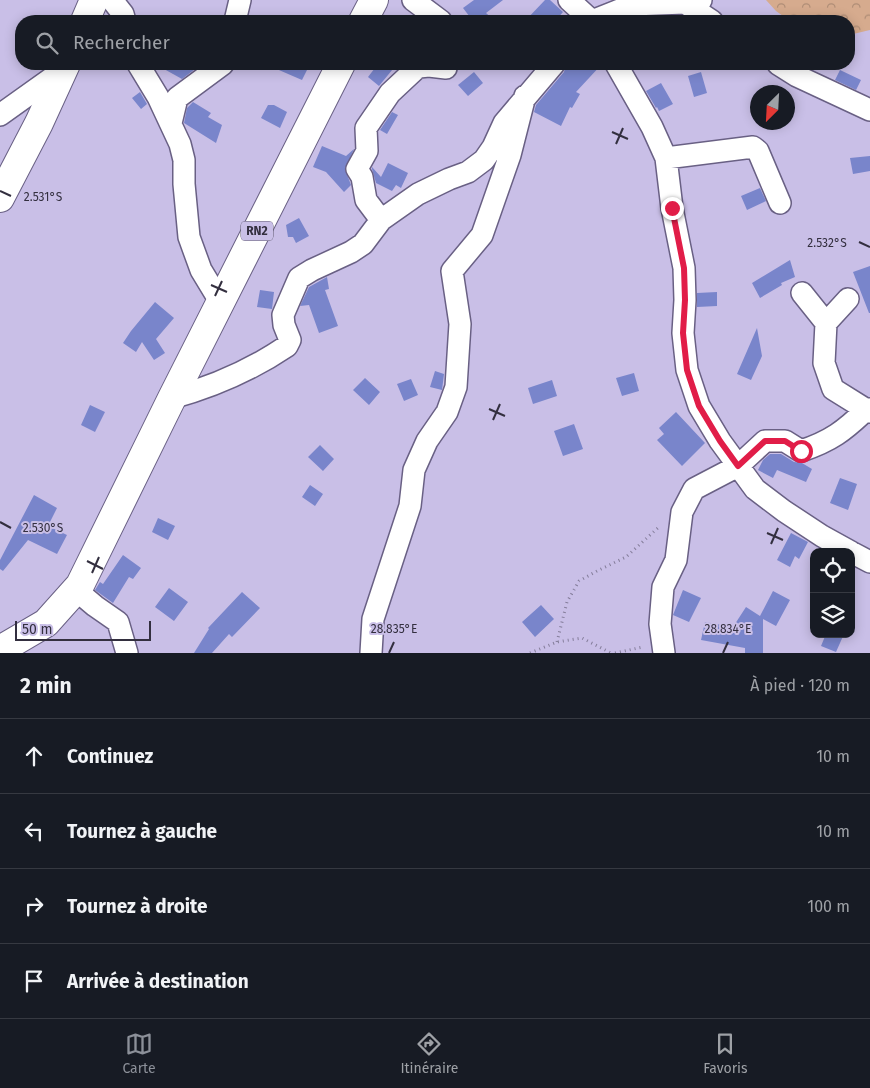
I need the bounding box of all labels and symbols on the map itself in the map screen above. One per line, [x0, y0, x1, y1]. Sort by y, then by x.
north arrow [750, 85, 795, 130]
text: 2.531°S [24, 190, 63, 204]
route end [661, 197, 684, 220]
road number: RN2 [241, 222, 273, 240]
text: 2.532°S [807, 236, 847, 250]
route start [790, 440, 813, 463]
text: 2.530°S [23, 521, 64, 535]
scale bar [15, 618, 151, 641]
text: 28.835°E [371, 622, 417, 636]
text: 28.834°E [704, 622, 752, 636]

